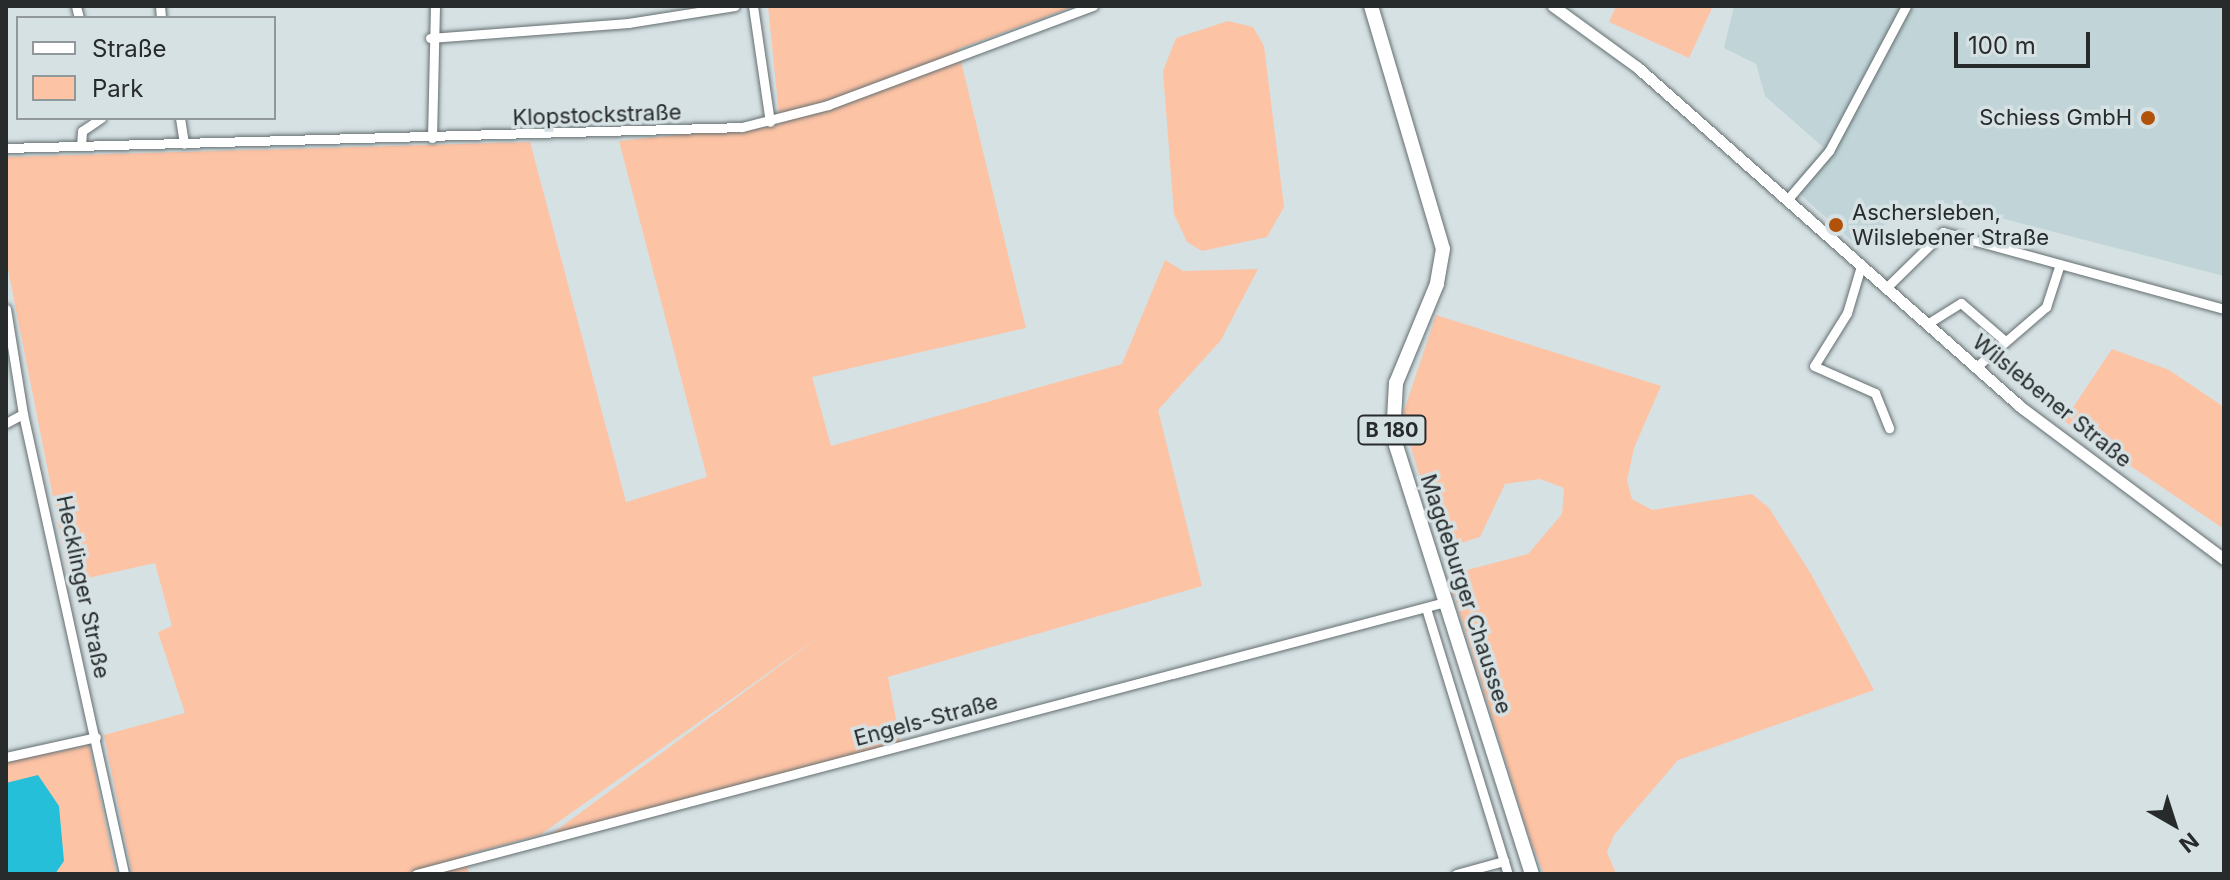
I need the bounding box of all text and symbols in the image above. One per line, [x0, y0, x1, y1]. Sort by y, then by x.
legend [16, 16, 276, 120]
scale bar [1958, 16, 2094, 66]
text: 100 m [1968, 31, 2036, 60]
text: Straße [92, 34, 167, 63]
text: Park [92, 74, 143, 103]
street label: Klopstockstraße [512, 99, 682, 131]
place label: Schiess GmbH [1979, 105, 2132, 131]
marker: Schiess GmbH [2139, 109, 2157, 127]
place label: Aschersleben, Wilslebener Straße [1852, 199, 2049, 250]
marker: Aschersleben, Wilslebener Straße [1827, 216, 1845, 234]
street label: Wilslebener Straße [1967, 329, 2137, 473]
road number: B 180 [1356, 414, 1428, 446]
street label: Magdeburger Chaussee [1415, 471, 1517, 717]
street label: Hecklinger Straße [51, 493, 115, 681]
street label: Engels-Straße [851, 688, 1001, 752]
north arrow [2134, 784, 2214, 864]
text: N [2174, 827, 2204, 858]

